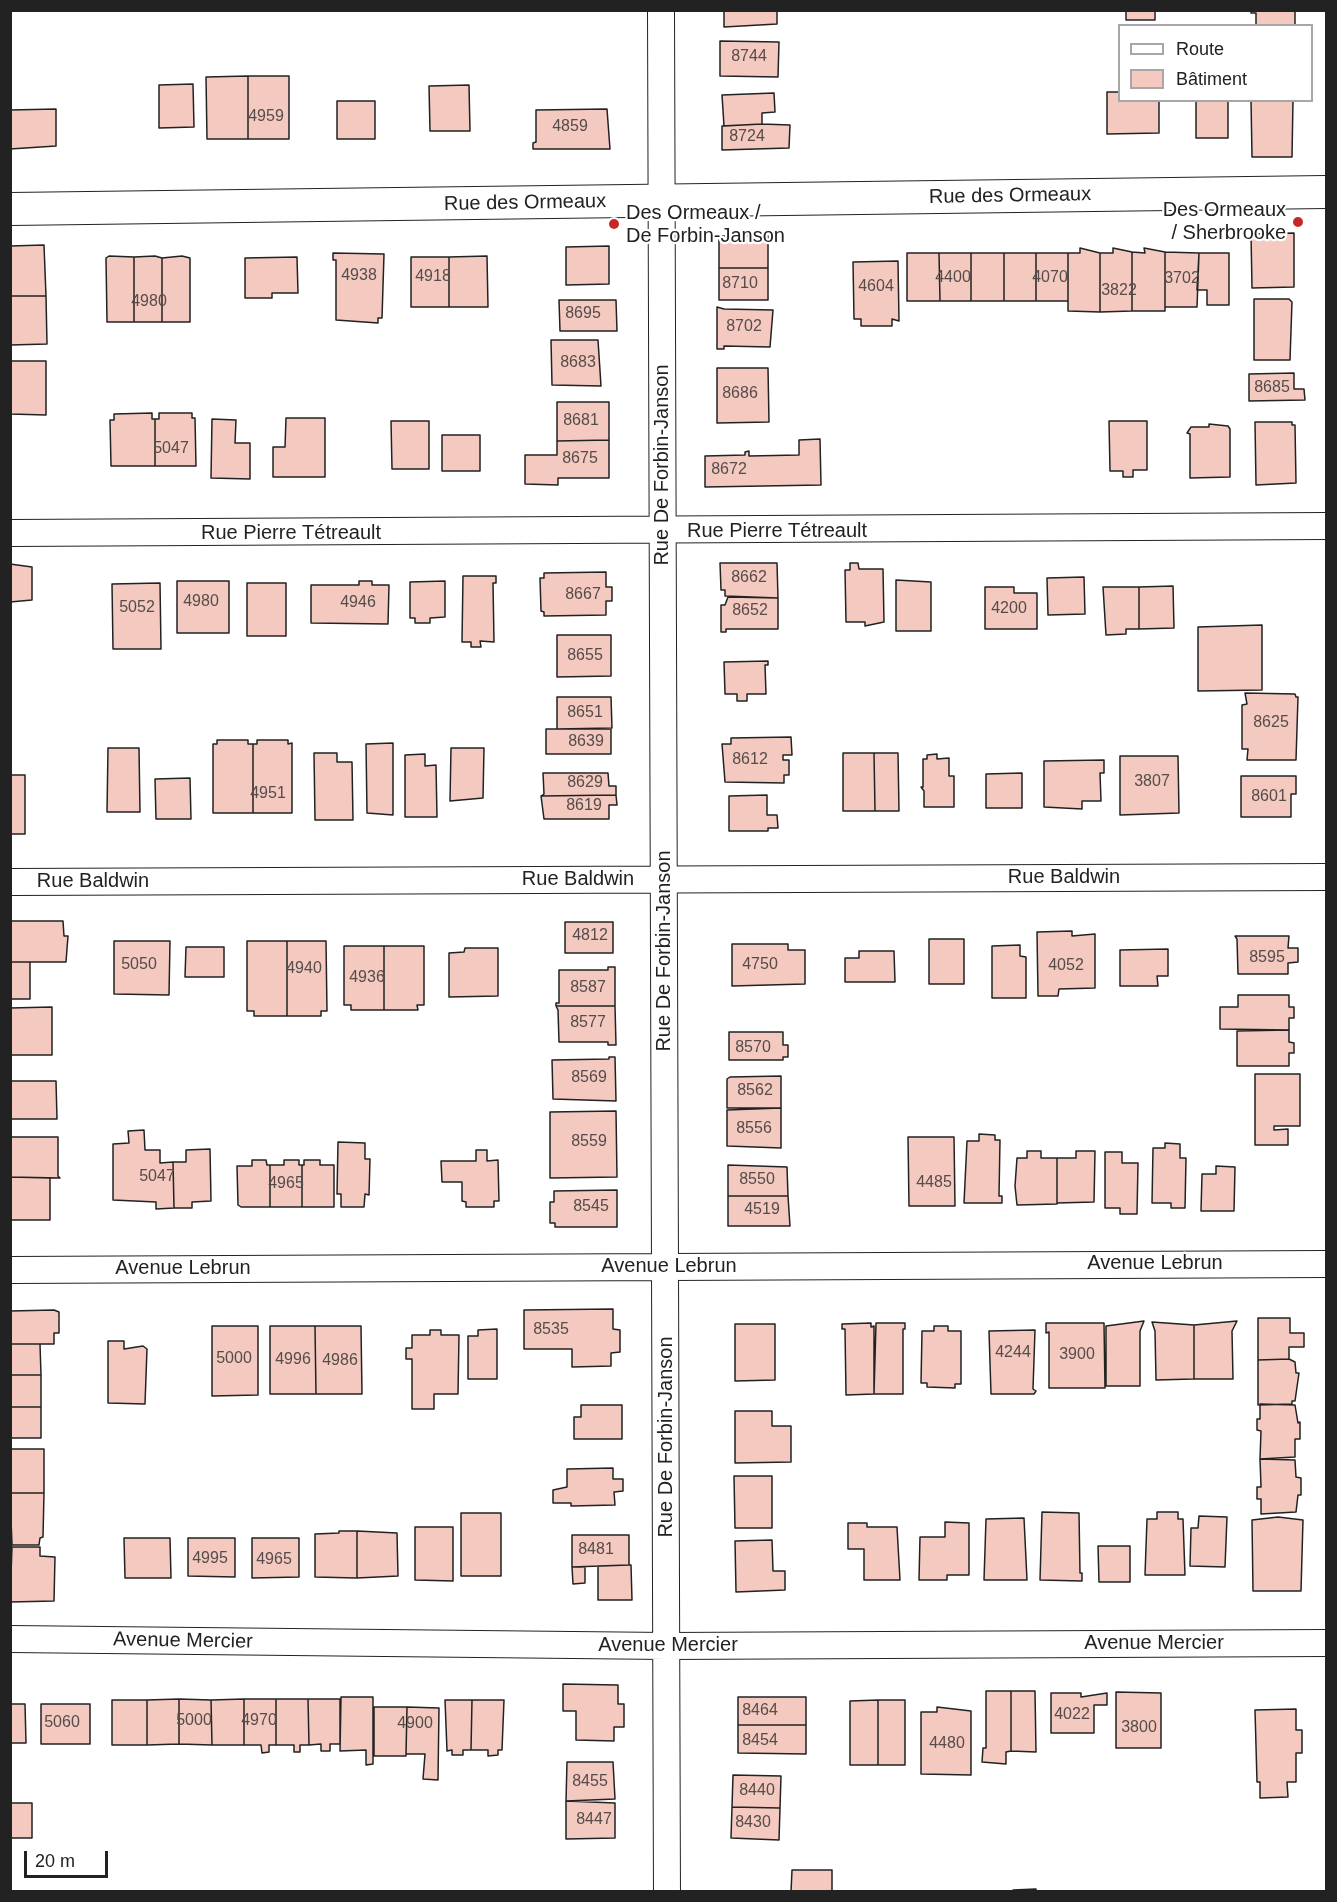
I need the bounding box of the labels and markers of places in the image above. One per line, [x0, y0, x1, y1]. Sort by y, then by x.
place label: Des Ormeaux / Sherbrooke [1163, 198, 1286, 245]
place label: Des Ormeaux / De Forbin-Janson [626, 201, 785, 248]
marker: Des Ormeaux / Sherbrooke [1291, 215, 1305, 229]
marker: Des Ormeaux / De Forbin-Janson [607, 217, 621, 231]

